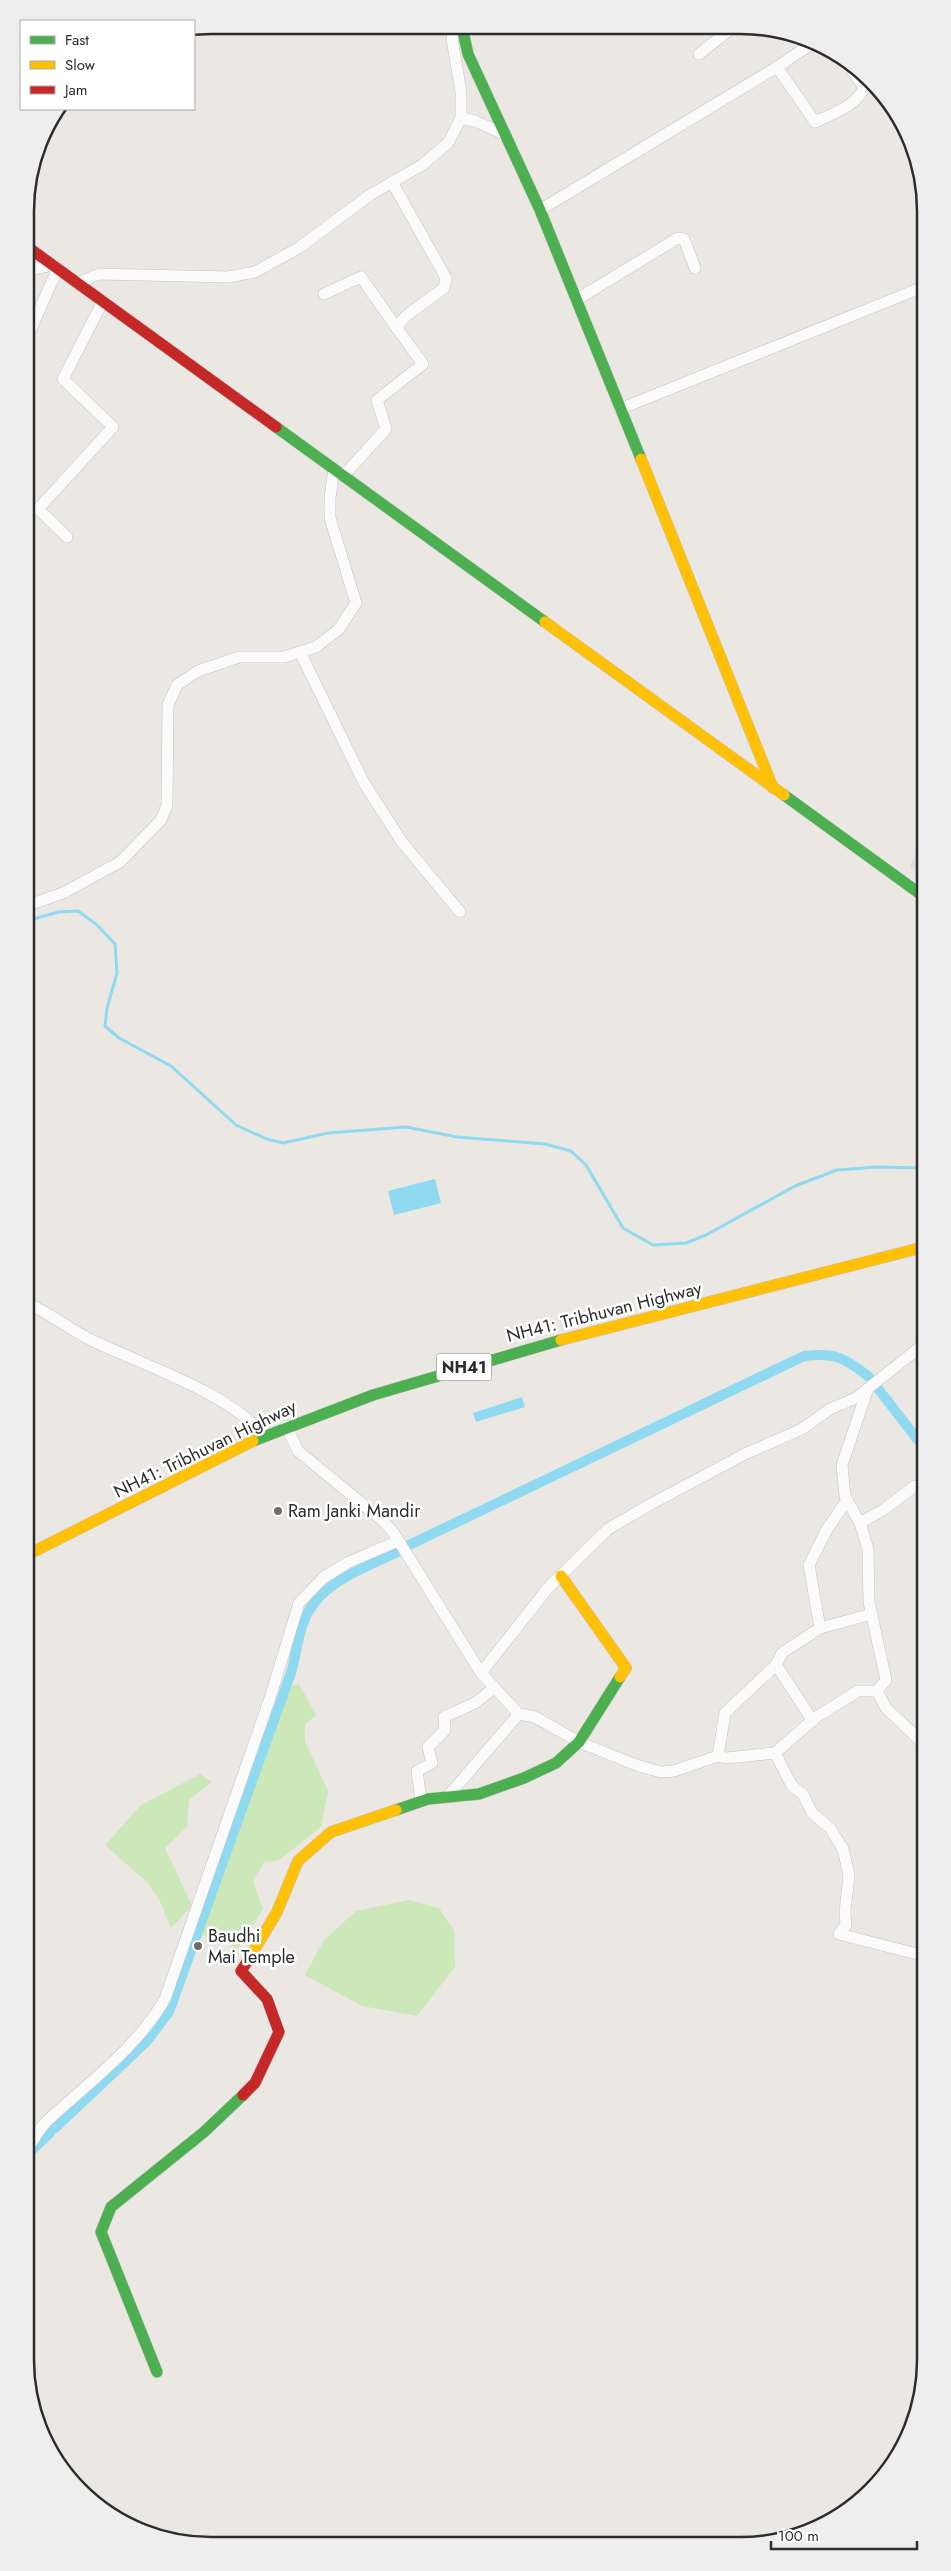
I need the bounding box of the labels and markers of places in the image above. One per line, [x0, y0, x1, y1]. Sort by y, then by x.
place label: Ram Janki Mandir [288, 1498, 421, 1524]
marker: Ram Janki Mandir [272, 1505, 284, 1517]
place label: Baudhi Mai Temple [208, 1923, 295, 1970]
marker: Baudhi Mai Temple [192, 1940, 204, 1952]

